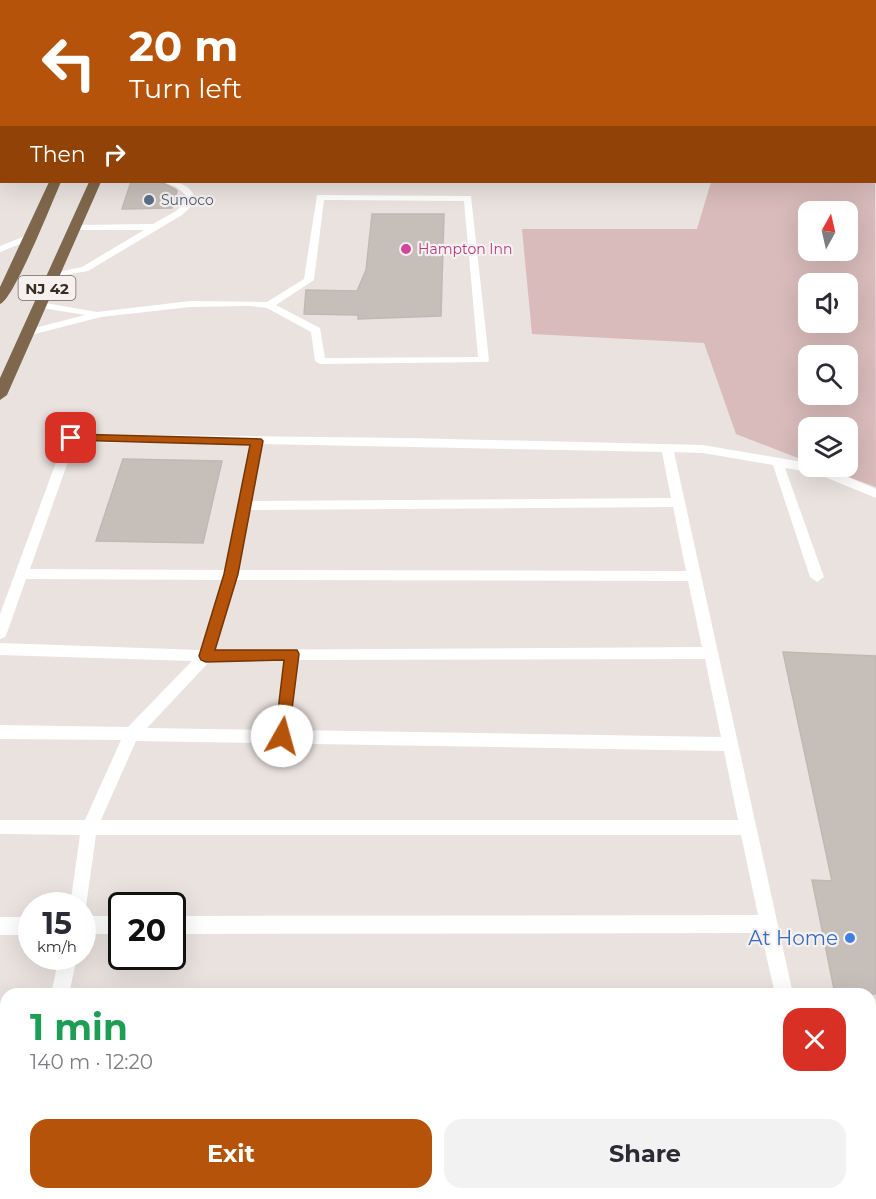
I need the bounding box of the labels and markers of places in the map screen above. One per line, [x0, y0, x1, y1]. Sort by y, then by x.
place label: Sunoco [161, 191, 214, 209]
marker: Sunoco [142, 193, 156, 207]
place label: Hampton Inn [418, 240, 512, 258]
marker: Hampton Inn [399, 242, 413, 256]
pin [45, 412, 96, 463]
place label: At Home [748, 926, 838, 950]
marker: At Home [843, 931, 857, 945]

